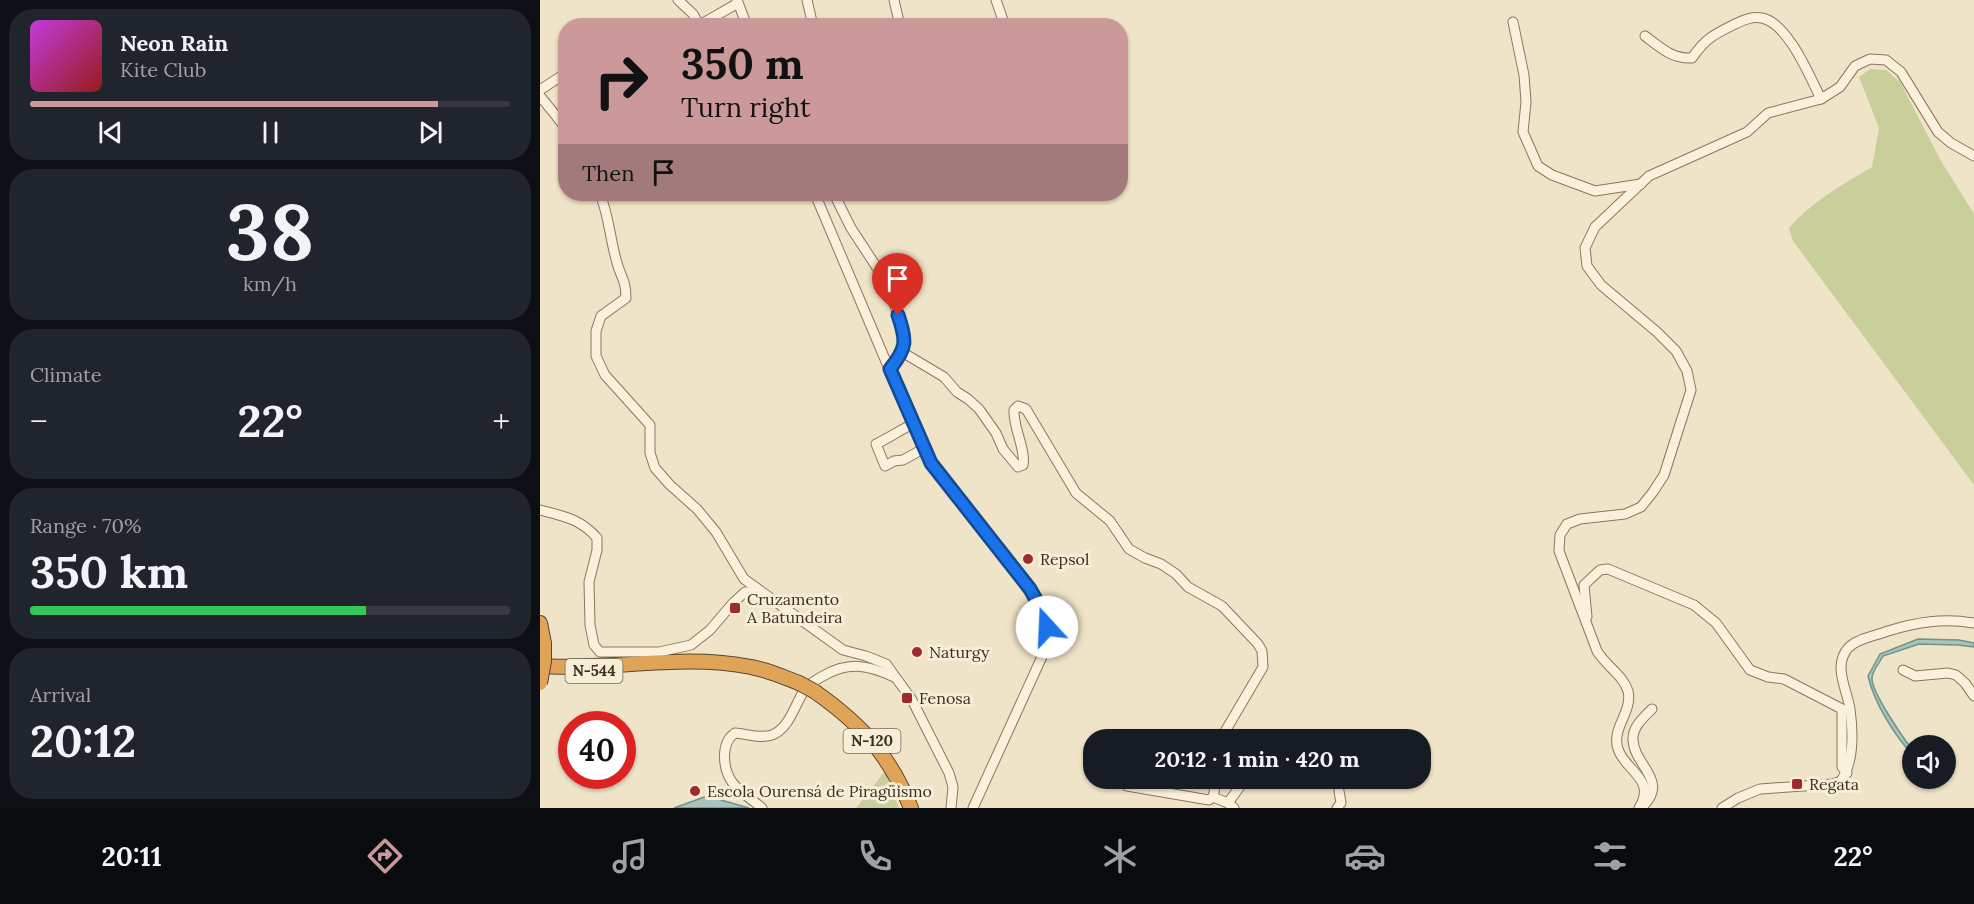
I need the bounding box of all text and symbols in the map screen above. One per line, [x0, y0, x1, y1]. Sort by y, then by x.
text: Neon Rain [120, 29, 228, 57]
text: 350 m [681, 37, 804, 91]
icon: right [582, 42, 660, 120]
text: Kite Club [120, 57, 206, 82]
text: Turn right [681, 90, 810, 124]
icon: previous [94, 116, 127, 149]
icon: pause [254, 116, 287, 149]
icon: next [414, 116, 447, 149]
icon: arrive [647, 156, 680, 189]
text: Then [582, 159, 635, 187]
text: 38 [226, 182, 314, 281]
pin [872, 253, 923, 315]
icon: arrive [881, 262, 914, 295]
text: km/h [243, 271, 297, 296]
text: Climate [30, 362, 102, 387]
text: 22° [237, 392, 303, 449]
text: − [30, 400, 48, 442]
text: + [492, 400, 510, 442]
text: Range · 70% [30, 513, 141, 538]
text: 350 km [30, 543, 188, 600]
place label: Repsol [1040, 549, 1089, 569]
marker: Repsol [1021, 552, 1035, 566]
place label: Cruzamento A Batundeira [746, 589, 843, 627]
position arrow [1015, 595, 1079, 659]
marker: Cruzamento A Batundeira [728, 601, 742, 615]
place label: Naturgy [929, 642, 990, 662]
marker: Naturgy [910, 645, 924, 659]
road number: N-544 [566, 659, 622, 683]
text: Arrival [30, 682, 91, 707]
place label: Fenosa [919, 688, 971, 708]
marker: Fenosa [900, 691, 914, 705]
speed limit sign: 40 [558, 711, 636, 789]
text: 20:12 [30, 712, 136, 769]
road number: N-120 [844, 729, 900, 753]
map controls [1902, 735, 1956, 789]
button: sound [1902, 735, 1956, 789]
text: 20:12 · 1 min · 420 m [1155, 745, 1359, 773]
place label: Regata [1809, 774, 1859, 794]
marker: Regata [1790, 777, 1804, 791]
place label: Escola Ourensá de Piragüismo [707, 781, 932, 801]
marker: Escola Ourensá de Piragüismo [688, 784, 702, 798]
icon: directions [364, 835, 406, 877]
icon: music [609, 835, 651, 877]
icon: phone [854, 835, 896, 877]
icon: climate [1099, 835, 1141, 877]
icon: car [1344, 835, 1386, 877]
icon: filters [1589, 835, 1631, 877]
text: 20:11 [101, 839, 162, 873]
text: 22° [1833, 839, 1873, 873]

